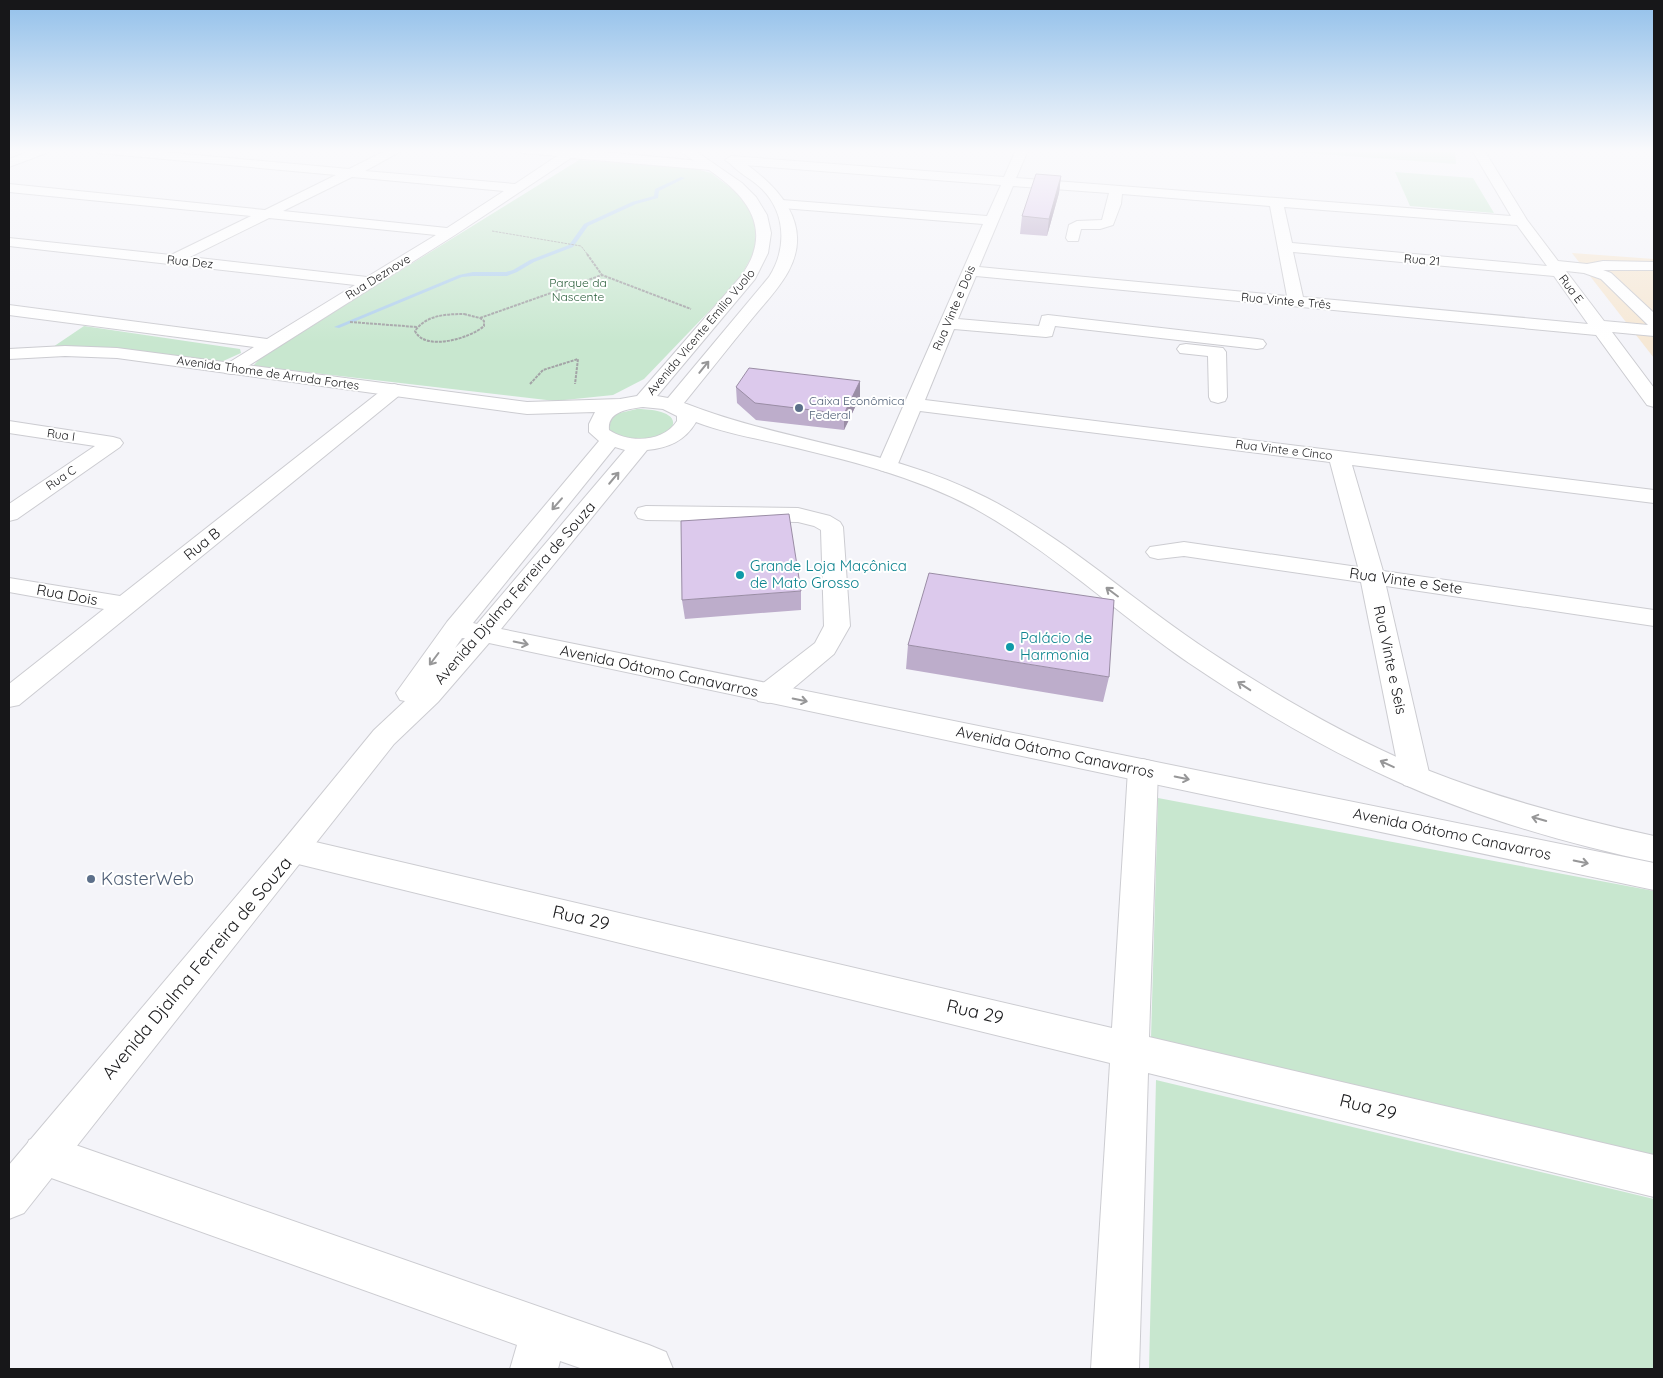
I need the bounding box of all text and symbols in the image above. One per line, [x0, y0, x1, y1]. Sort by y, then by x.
street label: Rua 21 [1403, 250, 1441, 269]
street label: Rua Deznove [342, 251, 413, 302]
street label: Rua Dez [166, 252, 214, 271]
street label: Rua Vinte e Dois [929, 263, 978, 353]
street label: Avenida Vicente Emilio Vuolo [643, 265, 758, 398]
street label: Rua E [1556, 271, 1587, 306]
park label: Parque da Nascente [549, 275, 607, 304]
street label: Rua Vinte e Três [1240, 289, 1332, 312]
street label: Avenida Thome de Arruda Fortes [176, 352, 361, 393]
one-way arrow [699, 361, 710, 374]
place label: Caixa Econômica Federal [809, 393, 904, 422]
marker: Caixa Econômica Federal [793, 402, 805, 414]
street label: Rua I [46, 425, 76, 444]
street label: Rua Vinte e Cinco [1235, 436, 1333, 463]
street label: Rua C [43, 462, 79, 493]
one-way arrow [608, 472, 619, 485]
street label: Avenida Djalma Ferreira de Souza [430, 497, 599, 688]
one-way arrow [551, 498, 563, 511]
street label: Rua B [180, 523, 224, 564]
place label: Grande Loja Maçônica de Mato Grosso [750, 556, 907, 592]
street label: Rua Vinte e Sete [1348, 563, 1464, 598]
marker: Grande Loja Maçônica de Mato Grosso [734, 569, 746, 581]
street label: Rua Dois [35, 580, 99, 609]
one-way arrow [1106, 586, 1119, 597]
street label: Rua Vinte e Seis [1370, 604, 1411, 716]
place label: Palácio de Harmonia [1020, 628, 1092, 664]
one-way arrow [513, 639, 529, 648]
street label: Avenida Oátomo Canavarros [558, 640, 760, 701]
marker: Palácio de Harmonia [1004, 641, 1016, 653]
one-way arrow [429, 652, 439, 666]
one-way arrow [1238, 680, 1252, 690]
one-way arrow [792, 696, 808, 705]
street label: Avenida Oátomo Canavarros [954, 721, 1156, 782]
one-way arrow [1380, 758, 1395, 768]
one-way arrow [1174, 774, 1190, 783]
street label: Avenida Oátomo Canavarros [1351, 803, 1553, 864]
one-way arrow [1532, 814, 1548, 824]
street label: Avenida Djalma Ferreira de Souza [97, 852, 297, 1084]
one-way arrow [1573, 858, 1589, 867]
place label: KasterWeb [101, 867, 194, 890]
marker: KasterWeb [85, 873, 97, 885]
street label: Rua 29 [550, 900, 612, 935]
street label: Rua 29 [944, 994, 1006, 1029]
street label: Rua 29 [1337, 1088, 1399, 1125]

